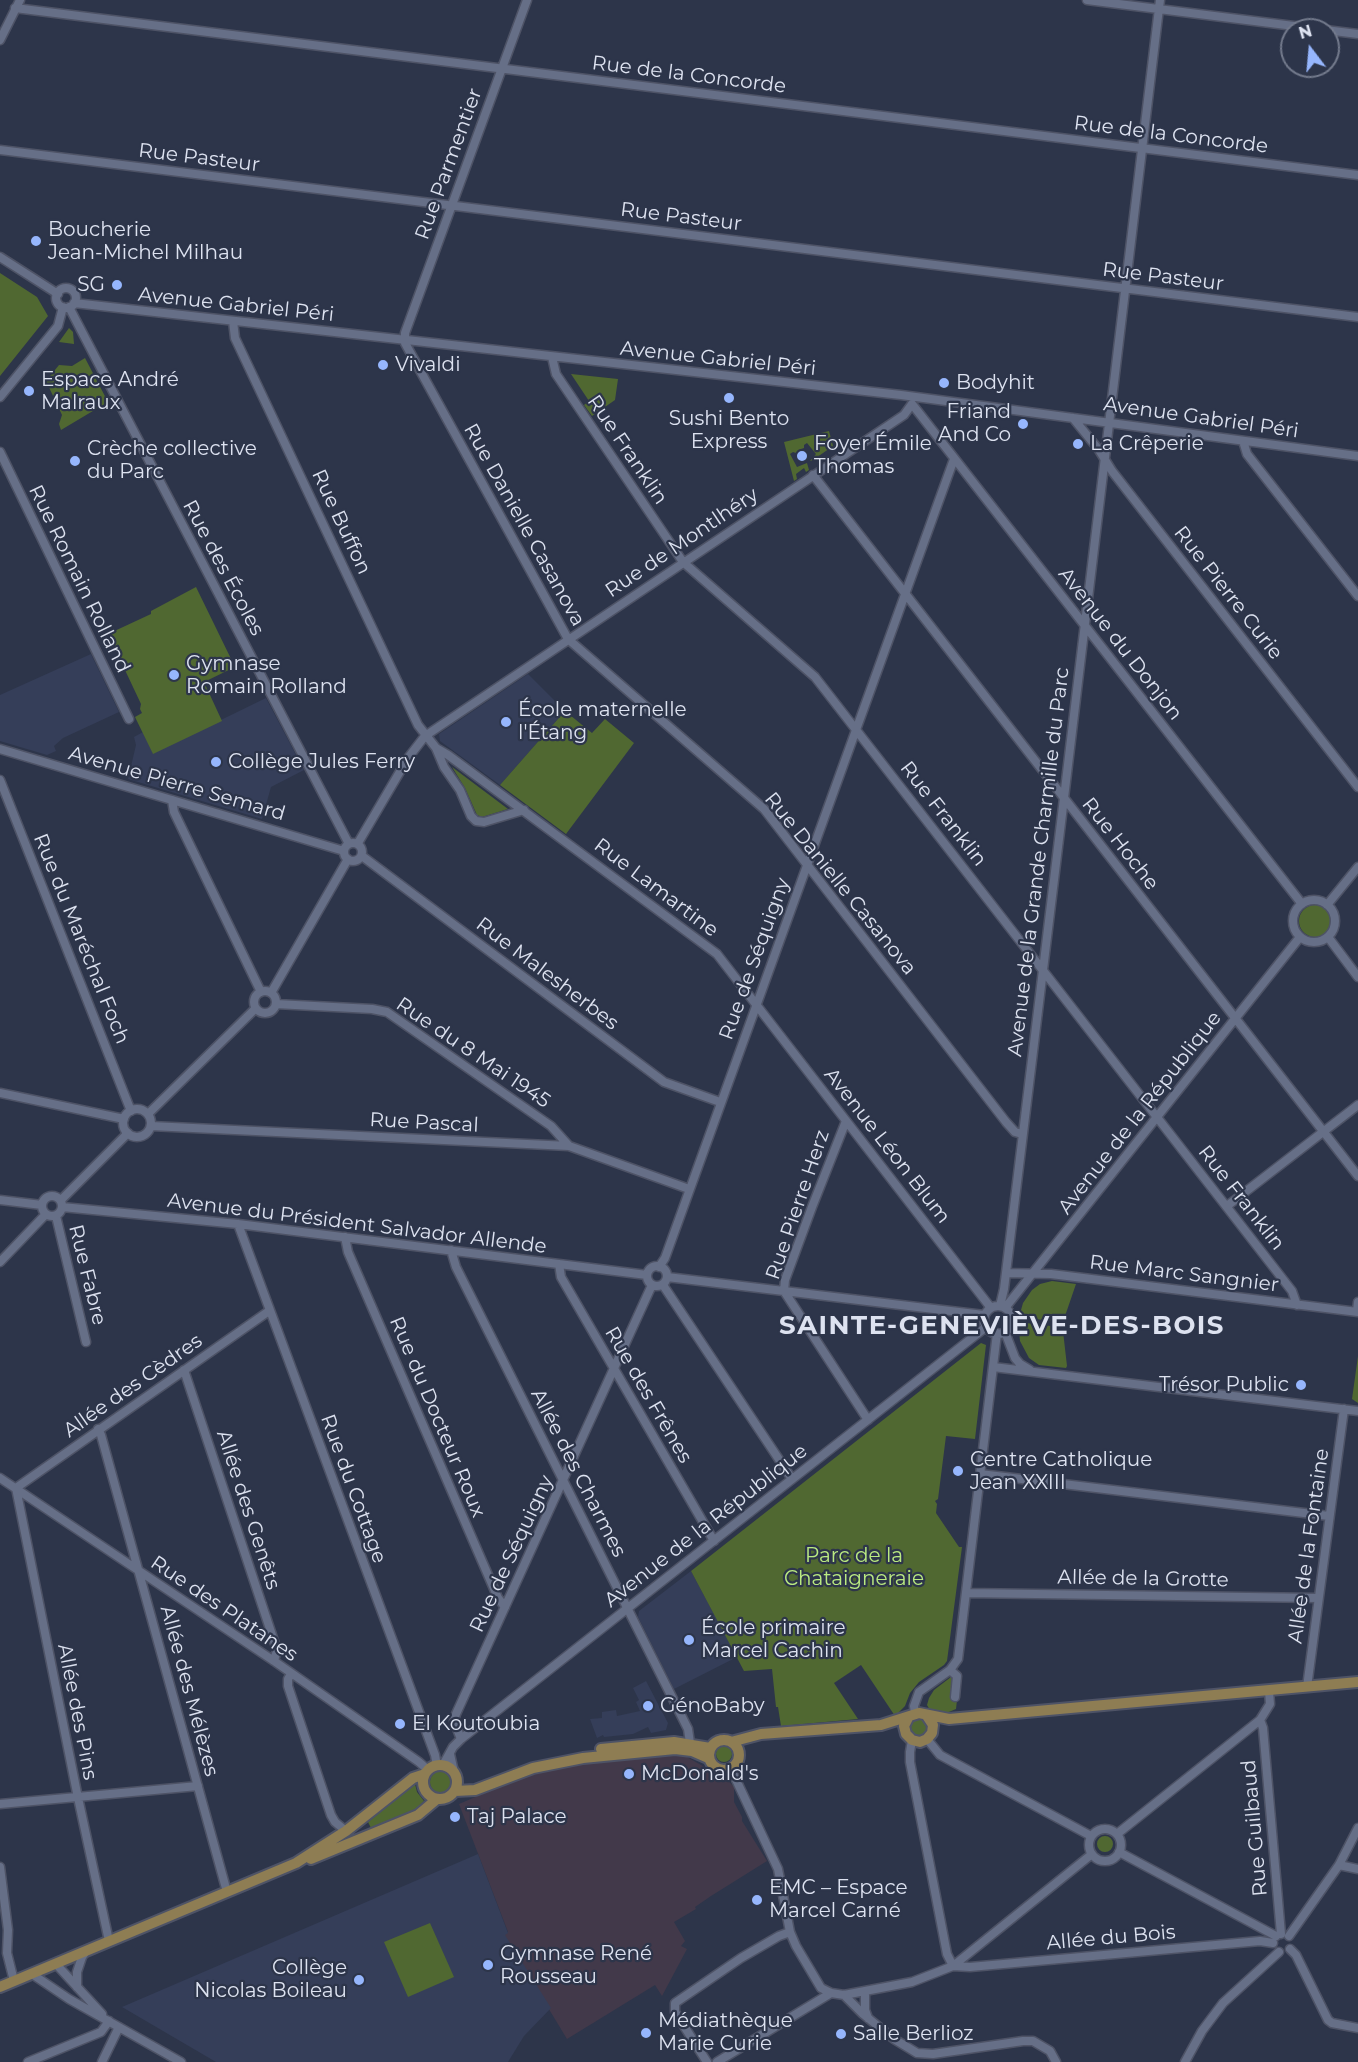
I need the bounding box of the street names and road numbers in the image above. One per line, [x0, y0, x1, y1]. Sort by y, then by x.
street label: Rue de la Concorde [591, 51, 787, 99]
street label: Rue Parmentier [410, 85, 488, 243]
street label: Rue de la Concorde [1073, 111, 1269, 159]
street label: Rue Pasteur [137, 139, 261, 177]
street label: Rue Pasteur [619, 198, 743, 236]
street label: Rue Pasteur [1101, 258, 1225, 296]
street label: Avenue Gabriel Péri [137, 283, 335, 327]
street label: Avenue Gabriel Péri [619, 337, 817, 381]
street label: Rue Franklin [582, 391, 672, 509]
street label: Avenue Gabriel Péri [1102, 392, 1300, 444]
street label: Rue Danielle Casanova [458, 419, 590, 631]
street label: Rue Buffon [306, 466, 376, 578]
street label: Rue Romain Rolland [23, 481, 135, 677]
street label: Rue de Montlhéry [601, 483, 763, 603]
street label: Rue des Écoles [177, 496, 269, 640]
street label: Rue Pierre Curie [1168, 522, 1288, 664]
street label: Avenue du Donjon [1053, 563, 1187, 725]
street label: Avenue de la Grande Charmille du Parc [1003, 666, 1075, 1058]
street label: Avenue Pierre Semard [66, 742, 288, 826]
street label: Rue Franklin [895, 757, 991, 871]
street label: Rue Danielle Casanova [759, 788, 921, 980]
street label: Rue Hoche [1076, 793, 1164, 895]
street label: Rue du Maréchal Foch [28, 830, 134, 1048]
street label: Rue Lamartine [589, 834, 723, 942]
street label: Rue de Séquigny [715, 875, 795, 1043]
street label: Rue Malesherbes [471, 913, 623, 1035]
street label: Rue du 8 Mai 1945 [391, 992, 555, 1114]
street label: Avenue de la République [1053, 1007, 1227, 1219]
street label: Avenue Léon Blum [819, 1063, 955, 1229]
street label: Rue Pascal [369, 1108, 479, 1138]
street label: Rue Pierre Herz [761, 1127, 835, 1283]
street label: Rue Franklin [1193, 1141, 1289, 1255]
street label: Avenue du Président Salvador Allende [166, 1189, 548, 1259]
street label: Rue Fabre [63, 1222, 111, 1328]
street label: Rue Marc Sangnier [1088, 1250, 1280, 1298]
street label: Rue du Docteur Roux [384, 1313, 490, 1521]
street label: Rue des Frênes [599, 1323, 697, 1467]
street label: Allée des Cèdres [59, 1329, 207, 1443]
street label: Allée des Charmes [525, 1385, 631, 1561]
street label: Rue du Cottage [315, 1411, 391, 1567]
street label: Allée des Genêts [211, 1427, 285, 1593]
street label: Avenue de la République [600, 1439, 812, 1613]
street label: Allée de la Fontaine [1283, 1447, 1335, 1645]
street label: Rue de Séquigny [465, 1472, 559, 1636]
street label: Rue des Platanes [146, 1551, 302, 1667]
street label: Allée de la Grotte [1057, 1566, 1229, 1592]
street label: Allée des Mélèzes [155, 1603, 223, 1779]
street label: Allée des Pins [52, 1642, 102, 1782]
street label: Rue Guilbaud [1237, 1759, 1273, 1897]
street label: Allée du Bois [1045, 1920, 1177, 1956]

